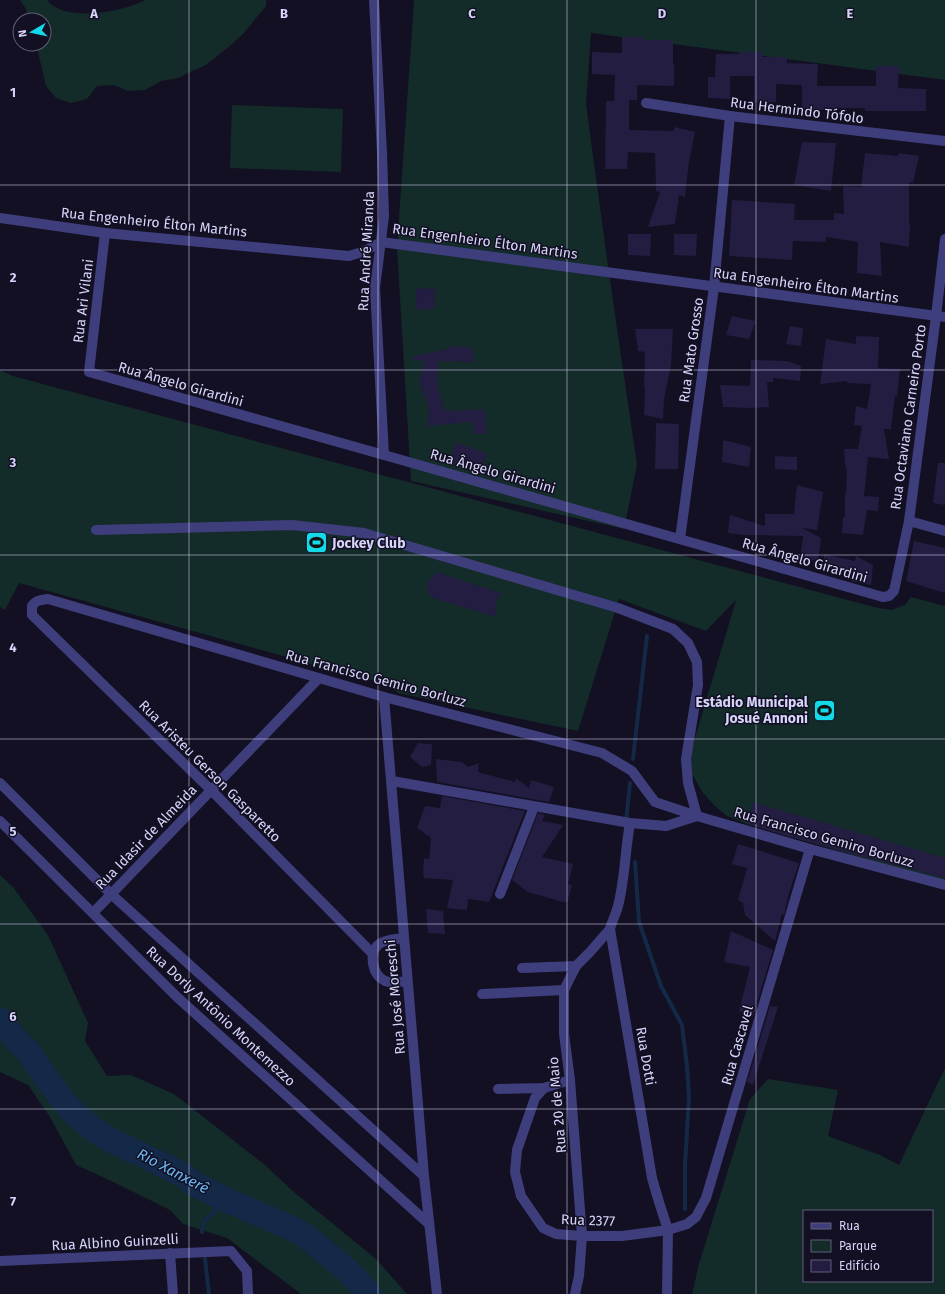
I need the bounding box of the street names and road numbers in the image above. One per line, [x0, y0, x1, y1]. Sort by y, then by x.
street label: Rua Hermindo Tófolo [729, 94, 865, 127]
street label: Rua André Miranda [355, 190, 378, 312]
street label: Rua Engenheiro Élton Martins [60, 203, 248, 241]
street label: Rua Engenheiro Élton Martins [391, 219, 579, 263]
street label: Rua Ari Vilani [70, 258, 97, 344]
street label: Rua Engenheiro Élton Martins [712, 263, 900, 307]
street label: Rua Mato Grosso [676, 296, 707, 404]
street label: Rua Octaviano Carneiro Porto [887, 323, 930, 511]
street label: Rua Ângelo Girardini [116, 357, 246, 411]
street label: Rua Ângelo Girardini [428, 444, 558, 498]
street label: Rua Ângelo Girardini [740, 533, 870, 587]
street label: Rua Francisco Gemiro Borluzz [284, 646, 468, 711]
street label: Rua Aristeu Gerson Gasparetto [135, 697, 284, 846]
street label: Rua Idasir de Almeida [92, 781, 201, 893]
street label: Rua Francisco Gemiro Borluzz [732, 804, 916, 871]
street label: Rua José Moreschi [382, 939, 409, 1055]
street label: Rua Dorly Antônio Montemezzo [142, 943, 299, 1090]
street label: Rua Cascavel [718, 1003, 757, 1087]
street label: Rua Dotti [632, 1025, 659, 1087]
street label: Rua 20 de Maio [545, 1056, 570, 1154]
street label: Rua 2377 [561, 1211, 615, 1230]
street label: Rua Albino Guinzelli [51, 1231, 179, 1254]

